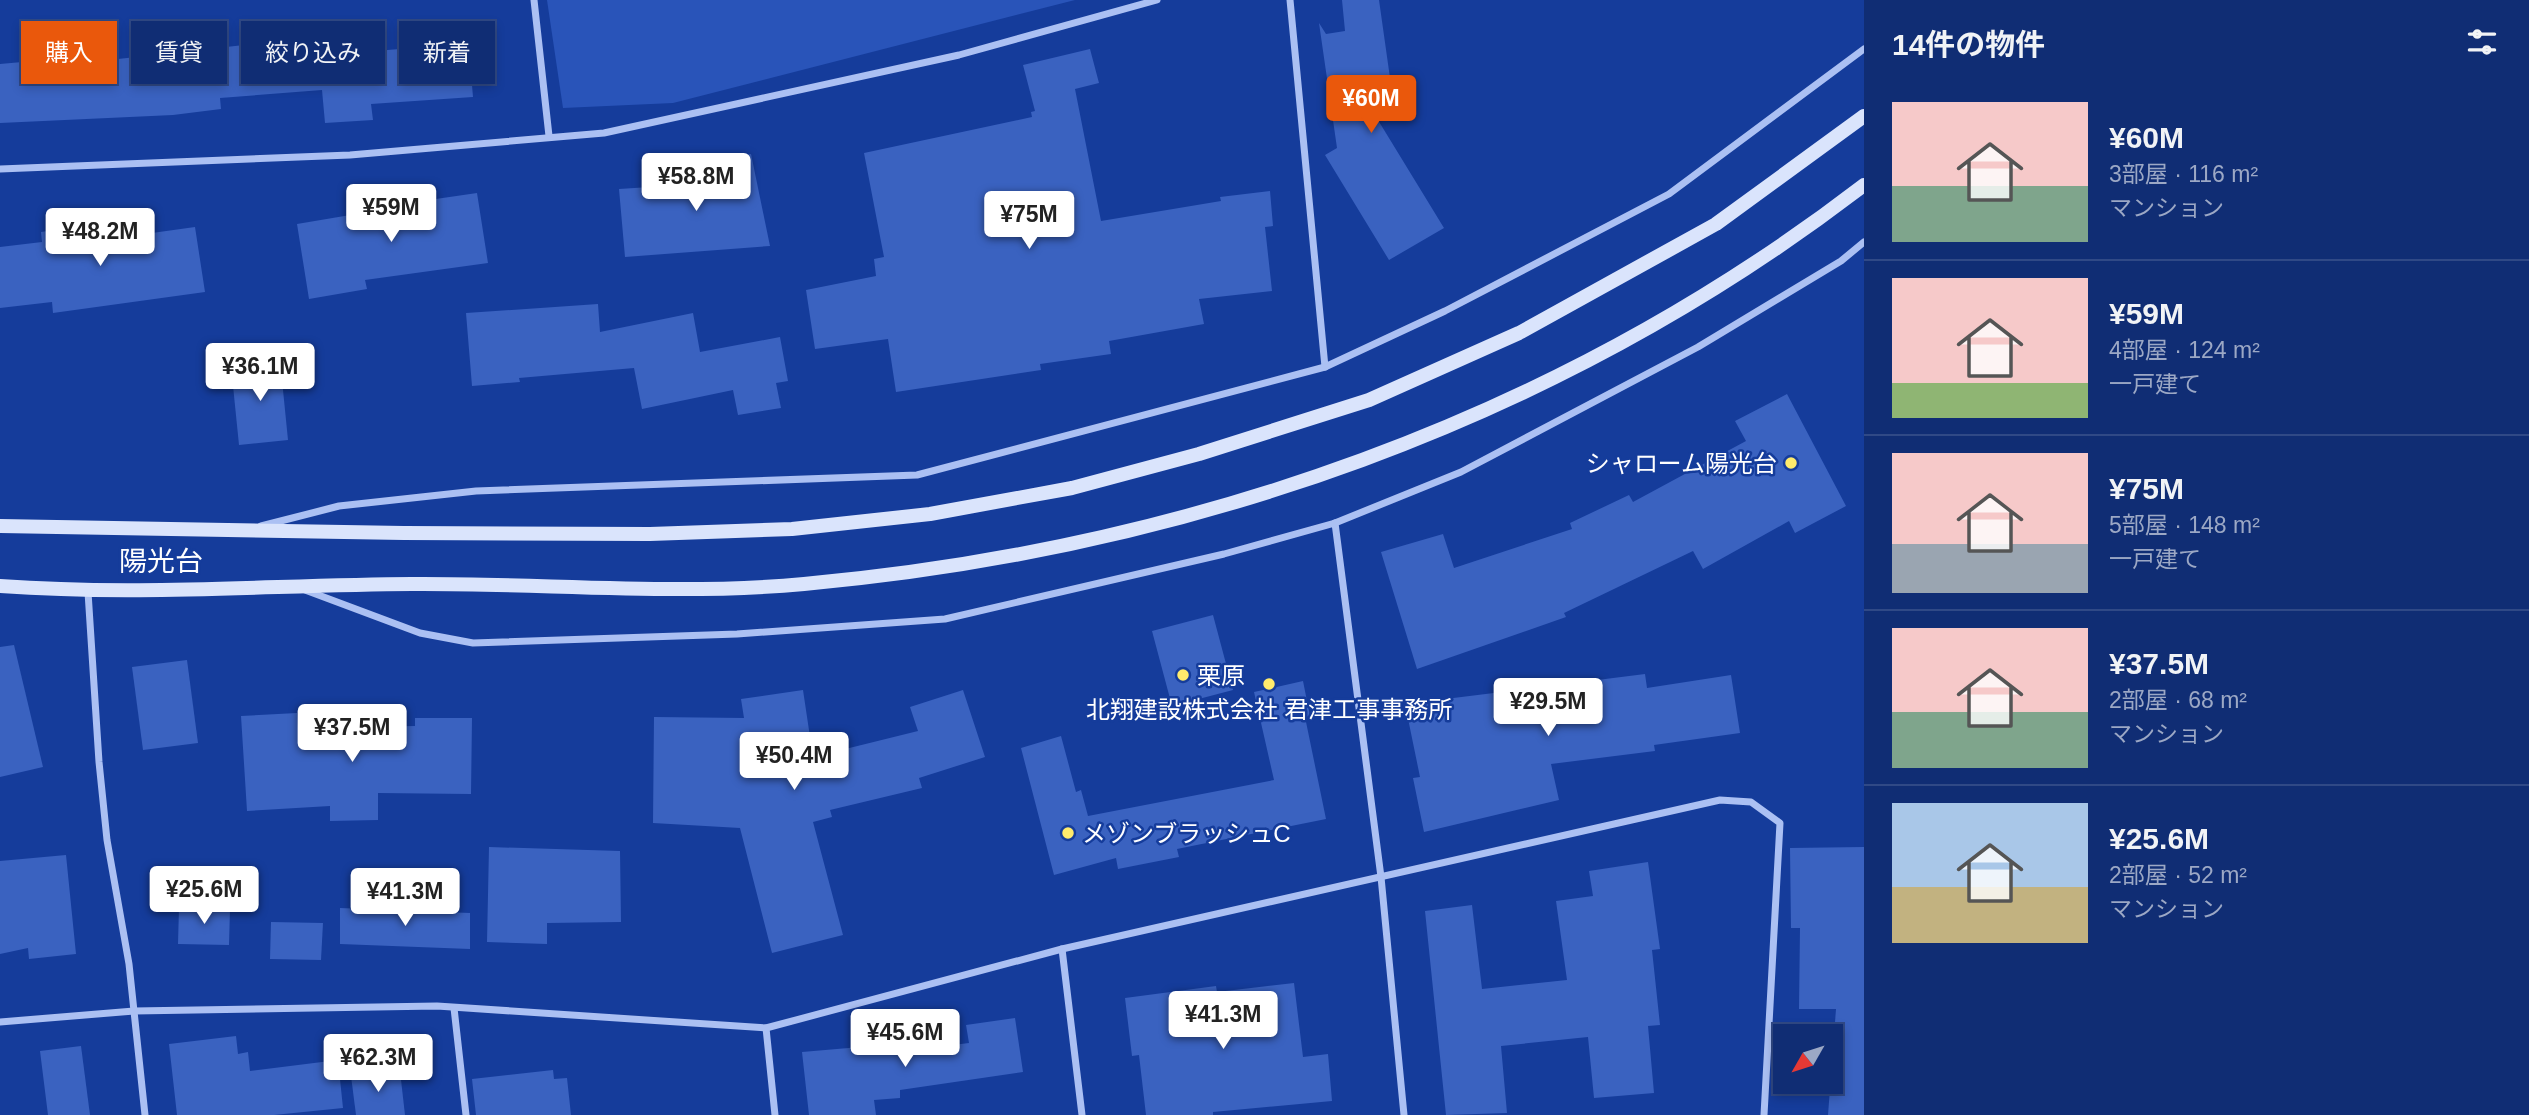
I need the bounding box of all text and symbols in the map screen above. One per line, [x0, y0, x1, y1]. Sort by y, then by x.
chip: 購入 [21, 21, 117, 84]
chip: 賃貸 [131, 21, 227, 84]
chip: 絞り込み [241, 21, 385, 84]
chip: 新着 [399, 21, 495, 84]
icon: filters [2463, 23, 2501, 61]
text: 14件の物件 [1892, 28, 2045, 61]
pin: ¥60M [1330, 76, 1412, 135]
text: ¥60M [1342, 85, 1400, 111]
text: ¥60M [2109, 121, 2184, 154]
icon: home [1948, 130, 2032, 214]
pin: ¥58.8M [639, 154, 753, 213]
text: 3部屋 · 116 m² [2109, 161, 2258, 187]
text: ¥58.8M [658, 163, 734, 189]
pin: ¥59M [350, 184, 432, 244]
pin: ¥75M [988, 191, 1070, 251]
text: ¥59M [362, 194, 420, 220]
text: マンション [2109, 195, 2224, 221]
text: ¥75M [1000, 201, 1058, 227]
pin: ¥48.2M [43, 208, 157, 268]
text: ¥48.2M [62, 218, 138, 244]
text: ¥59M [2109, 297, 2184, 330]
icon: home [1948, 306, 2032, 390]
text: 4部屋 · 124 m² [2109, 337, 2260, 363]
pin: ¥36.1M [203, 344, 317, 403]
text: ¥36.1M [222, 353, 298, 379]
text: 一戸建て [2109, 371, 2201, 397]
place label: シャローム陽光台 [1586, 450, 1777, 477]
marker: シャローム陽光台 [1783, 455, 1799, 471]
text: ¥75M [2109, 472, 2184, 505]
icon: home [1948, 481, 2032, 565]
text: 5部屋 · 148 m² [2109, 512, 2260, 538]
district label: 陽光台 [119, 546, 203, 577]
text: 一戸建て [2109, 546, 2201, 572]
text: ¥37.5M [2109, 647, 2209, 680]
icon: home [1948, 656, 2032, 740]
place label: 栗原 [1197, 662, 1245, 689]
marker: 栗原 [1175, 667, 1191, 683]
marker: 北翔建設株式会社 君津工事事務所 [1261, 676, 1277, 692]
pin: ¥29.5M [1491, 678, 1605, 738]
text: 2部屋 · 68 m² [2109, 687, 2247, 713]
text: ¥29.5M [1510, 688, 1586, 714]
place label: 北翔建設株式会社 君津工事事務所 [1086, 696, 1452, 723]
pin: ¥37.5M [295, 704, 409, 764]
text: ¥37.5M [314, 714, 390, 740]
text: マンション [2109, 721, 2224, 747]
pin: ¥50.4M [737, 732, 851, 792]
text: ¥50.4M [756, 742, 832, 768]
place label: メゾンブラッシュC [1082, 820, 1291, 847]
text: ¥25.6M [2109, 822, 2209, 855]
marker: メゾンブラッシュC [1060, 825, 1076, 841]
icon: home [1948, 831, 2032, 915]
text: 2部屋 · 52 m² [2109, 862, 2247, 888]
pin: ¥25.6M [147, 866, 261, 926]
pin: ¥41.3M [348, 869, 462, 928]
text: ¥25.6M [166, 876, 242, 902]
text: ¥41.3M [367, 878, 443, 904]
text: マンション [2109, 896, 2224, 922]
pin: ¥41.3M [1166, 992, 1280, 1051]
text: ¥41.3M [1185, 1001, 1261, 1027]
pin: ¥45.6M [848, 1010, 962, 1069]
text: ¥45.6M [867, 1019, 943, 1045]
north arrow [1773, 1024, 1843, 1094]
map controls [1773, 1024, 1843, 1094]
pin: ¥62.3M [321, 1034, 435, 1094]
text: ¥62.3M [340, 1044, 416, 1070]

